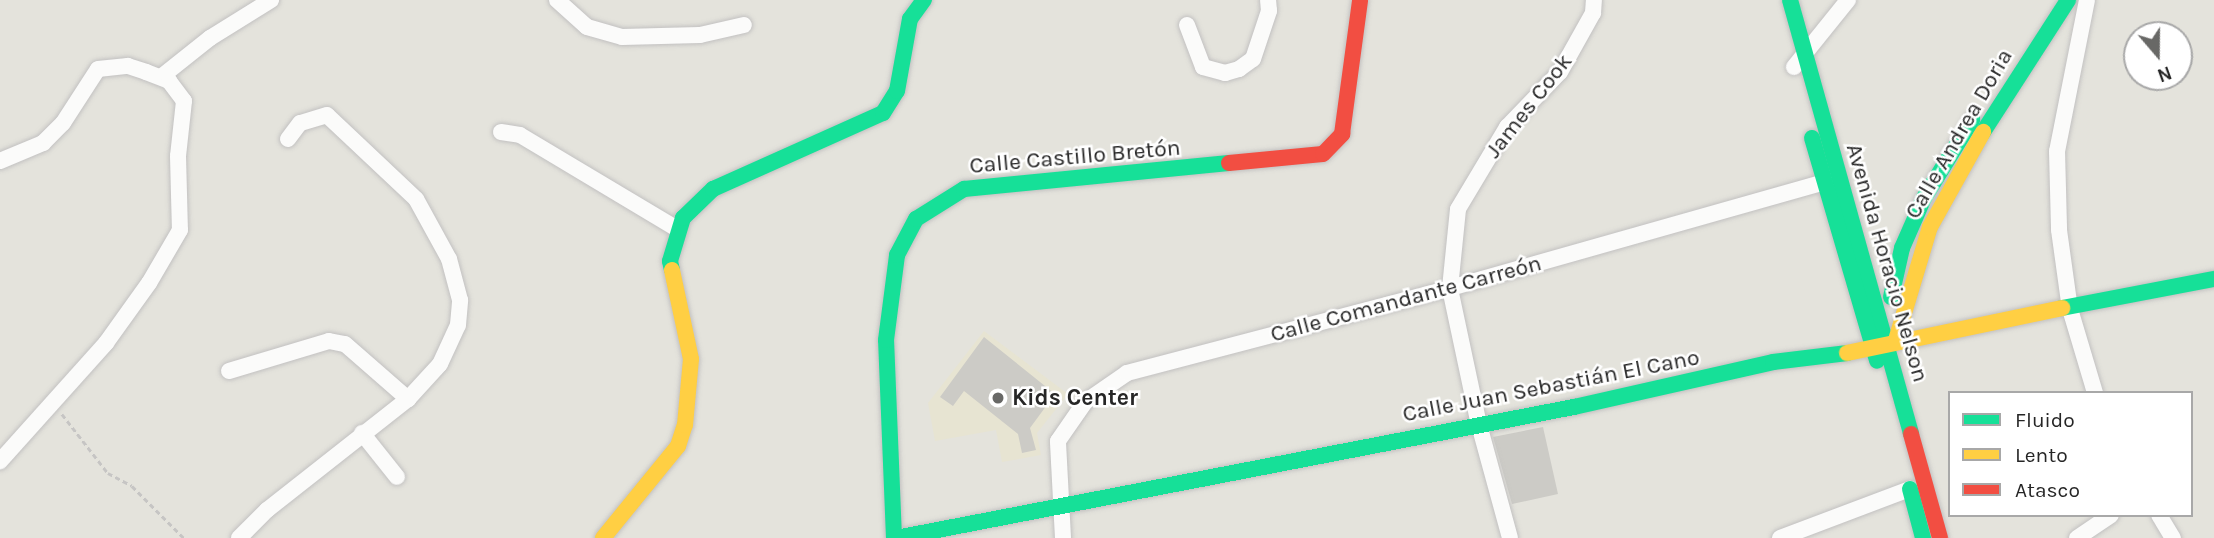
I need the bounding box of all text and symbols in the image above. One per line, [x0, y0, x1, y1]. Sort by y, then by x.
north arrow [2123, 21, 2193, 91]
street label: Calle Andrea Doria [1899, 44, 2019, 224]
street label: James Cook [1480, 48, 1578, 164]
text: N [2154, 61, 2175, 87]
street label: Calle Castillo Bretón [968, 134, 1182, 180]
street label: Avenida Horacio Nelson [1840, 141, 1934, 385]
street label: Calle Comandante Carreón [1267, 250, 1545, 348]
street label: Calle Juan Sebastián El Cano [1400, 344, 1702, 428]
place label: Kids Center [1012, 384, 1138, 412]
marker: Kids Center [990, 390, 1006, 406]
legend [1948, 391, 2193, 517]
text: Fluido [2015, 408, 2075, 432]
text: Lento [2015, 443, 2068, 467]
text: Atasco [2015, 478, 2080, 502]

